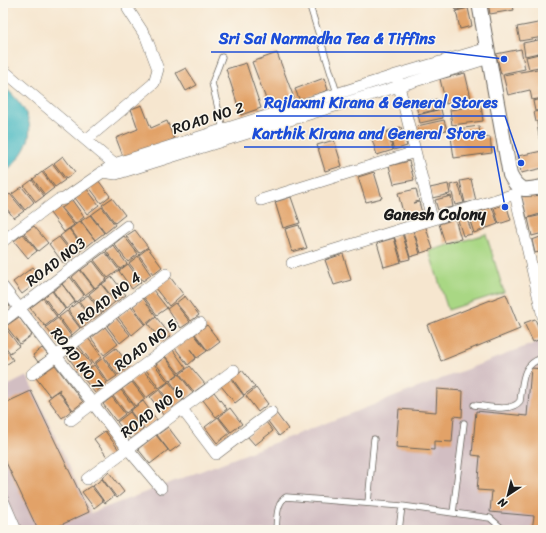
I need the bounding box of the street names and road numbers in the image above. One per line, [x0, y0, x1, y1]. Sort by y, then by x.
street label: ROAD NO 2 [169, 94, 248, 142]
street label: ROAD NO3 [20, 231, 92, 293]
street label: ROAD NO 4 [71, 265, 147, 331]
street label: ROAD NO 5 [108, 312, 184, 378]
street label: ROAD NO 7 [44, 322, 111, 397]
street label: ROAD NO 6 [115, 379, 189, 445]

